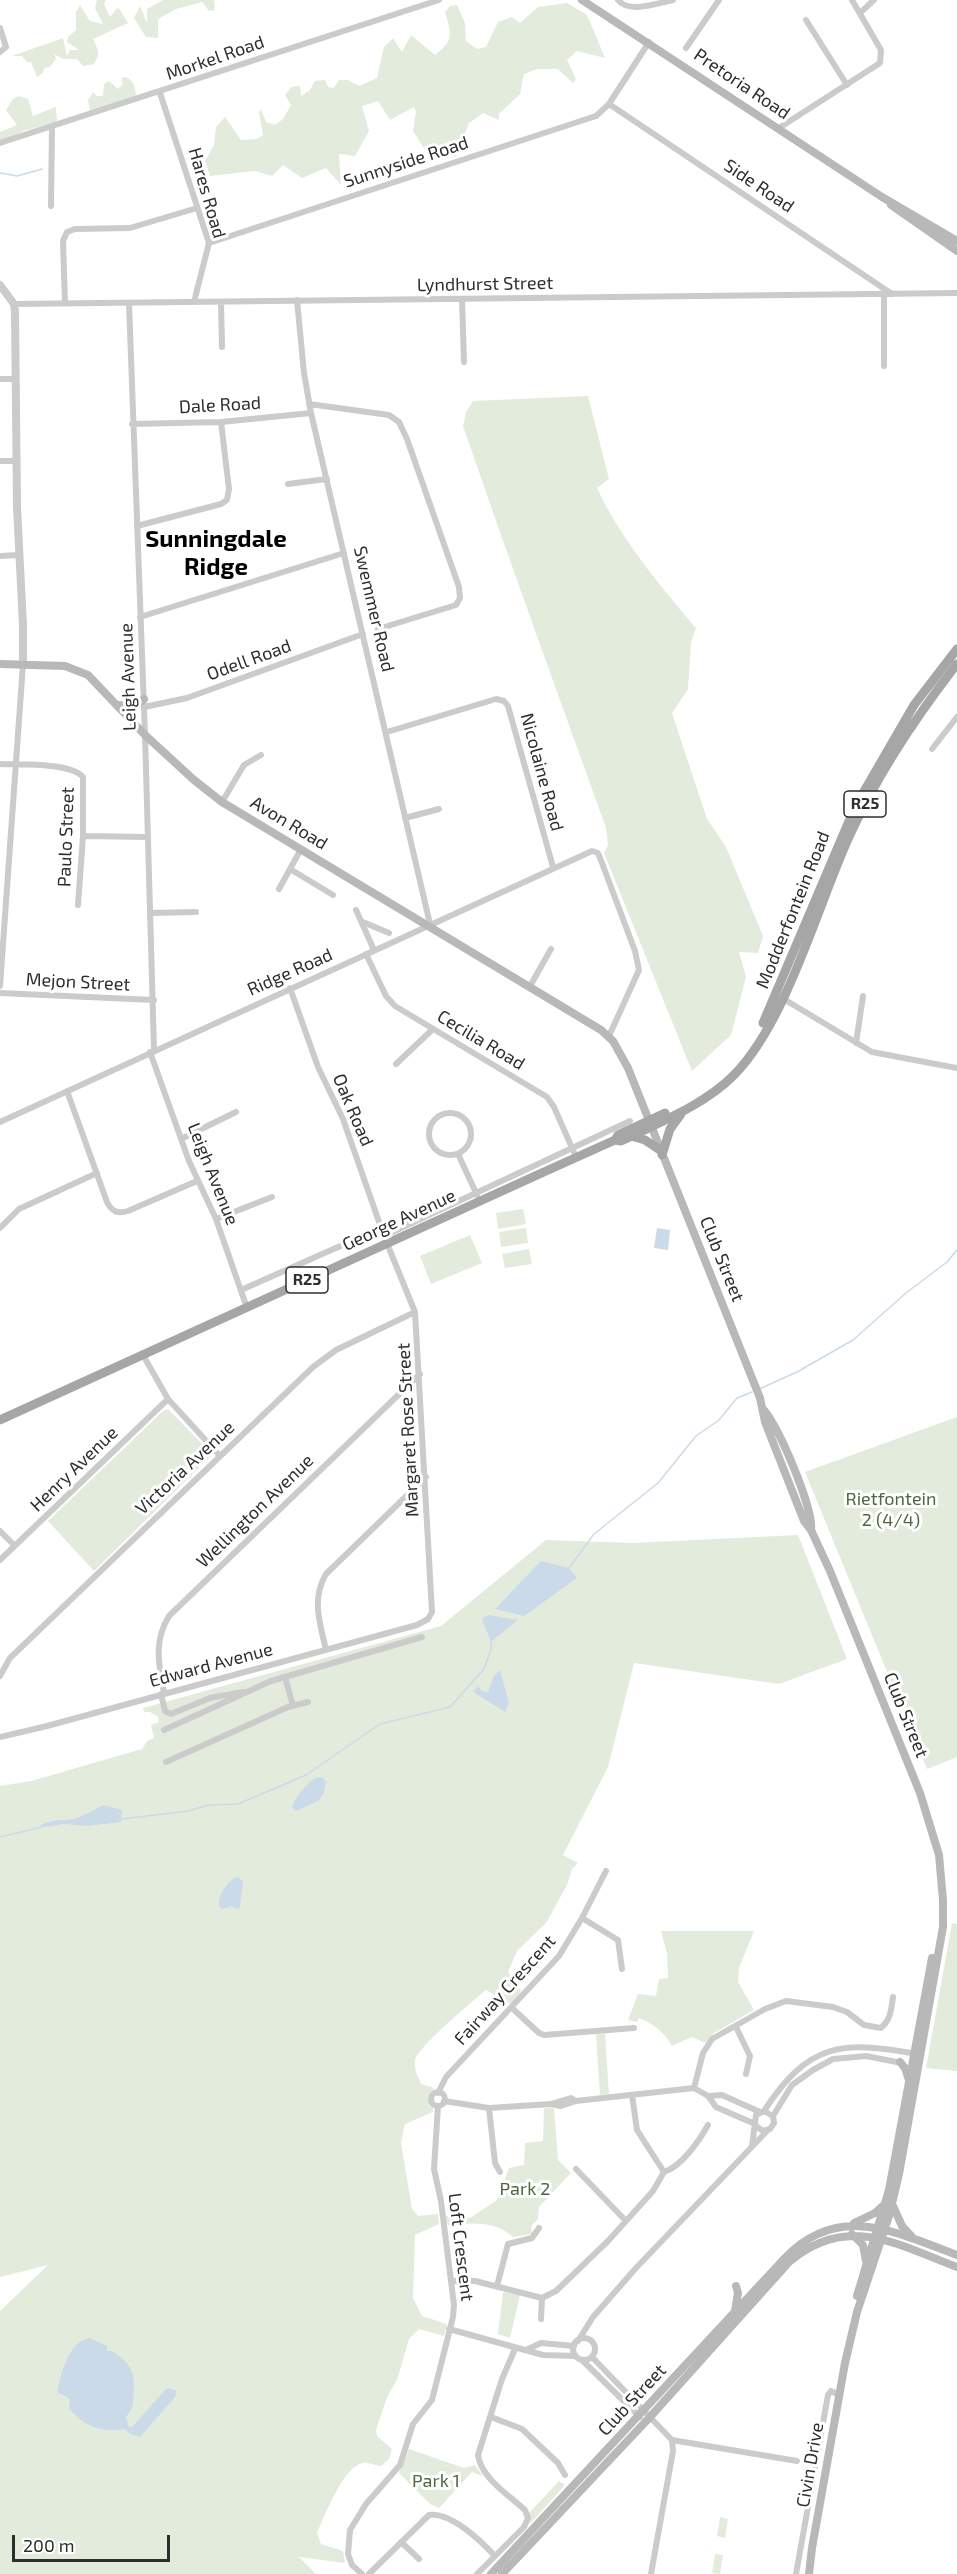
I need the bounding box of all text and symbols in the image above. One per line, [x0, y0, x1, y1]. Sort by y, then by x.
street label: Morkel Road [163, 31, 267, 85]
street label: Pretoria Road [690, 44, 794, 124]
street label: Sunnyside Road [341, 132, 471, 192]
street label: Hares Road [184, 145, 230, 241]
street label: Side Road [720, 155, 798, 217]
street label: Lyndhurst Street [417, 272, 553, 296]
street label: Dale Road [178, 392, 262, 418]
district label: Sunningdale Ridge [145, 525, 287, 581]
street label: Swemmer Road [349, 544, 399, 674]
street label: Leigh Avenue [115, 623, 141, 731]
street label: Odell Road [204, 635, 294, 685]
street label: Nicolaine Road [516, 711, 568, 833]
street label: Paulo Street [53, 787, 79, 887]
street label: Avon Road [246, 791, 332, 855]
road number: R25 [844, 791, 886, 817]
street label: Modderfontein Road [752, 828, 834, 992]
street label: Ridge Road [244, 944, 336, 1000]
street label: Mejon Street [25, 968, 131, 996]
street label: Cecilia Road [433, 1005, 529, 1075]
street label: Oak Road [328, 1071, 378, 1149]
street label: Leigh Avenue [183, 1120, 243, 1228]
street label: George Avenue [339, 1184, 459, 1256]
street label: Club Street [695, 1213, 749, 1305]
road number: R25 [286, 1267, 328, 1293]
street label: Margaret Rose Street [393, 1342, 423, 1518]
street label: Victoria Avenue [131, 1417, 239, 1519]
street label: Henry Avenue [26, 1422, 122, 1516]
street label: Wellington Avenue [192, 1450, 318, 1572]
park label: Rietfontein 2 (4/4) [846, 1488, 936, 1530]
street label: Edward Avenue [147, 1638, 275, 1692]
street label: Club Street [879, 1669, 933, 1761]
street label: Fairway Crescent [450, 1930, 560, 2050]
park label: Park 2 [500, 2178, 550, 2200]
street label: Loft Crescent [444, 2192, 478, 2302]
street label: Club Street [593, 2360, 671, 2440]
street label: Civin Drive [792, 2421, 828, 2509]
park label: Park 1 [412, 2470, 460, 2492]
scale bar [15, 2523, 172, 2561]
text: 200 m [23, 2534, 75, 2556]

